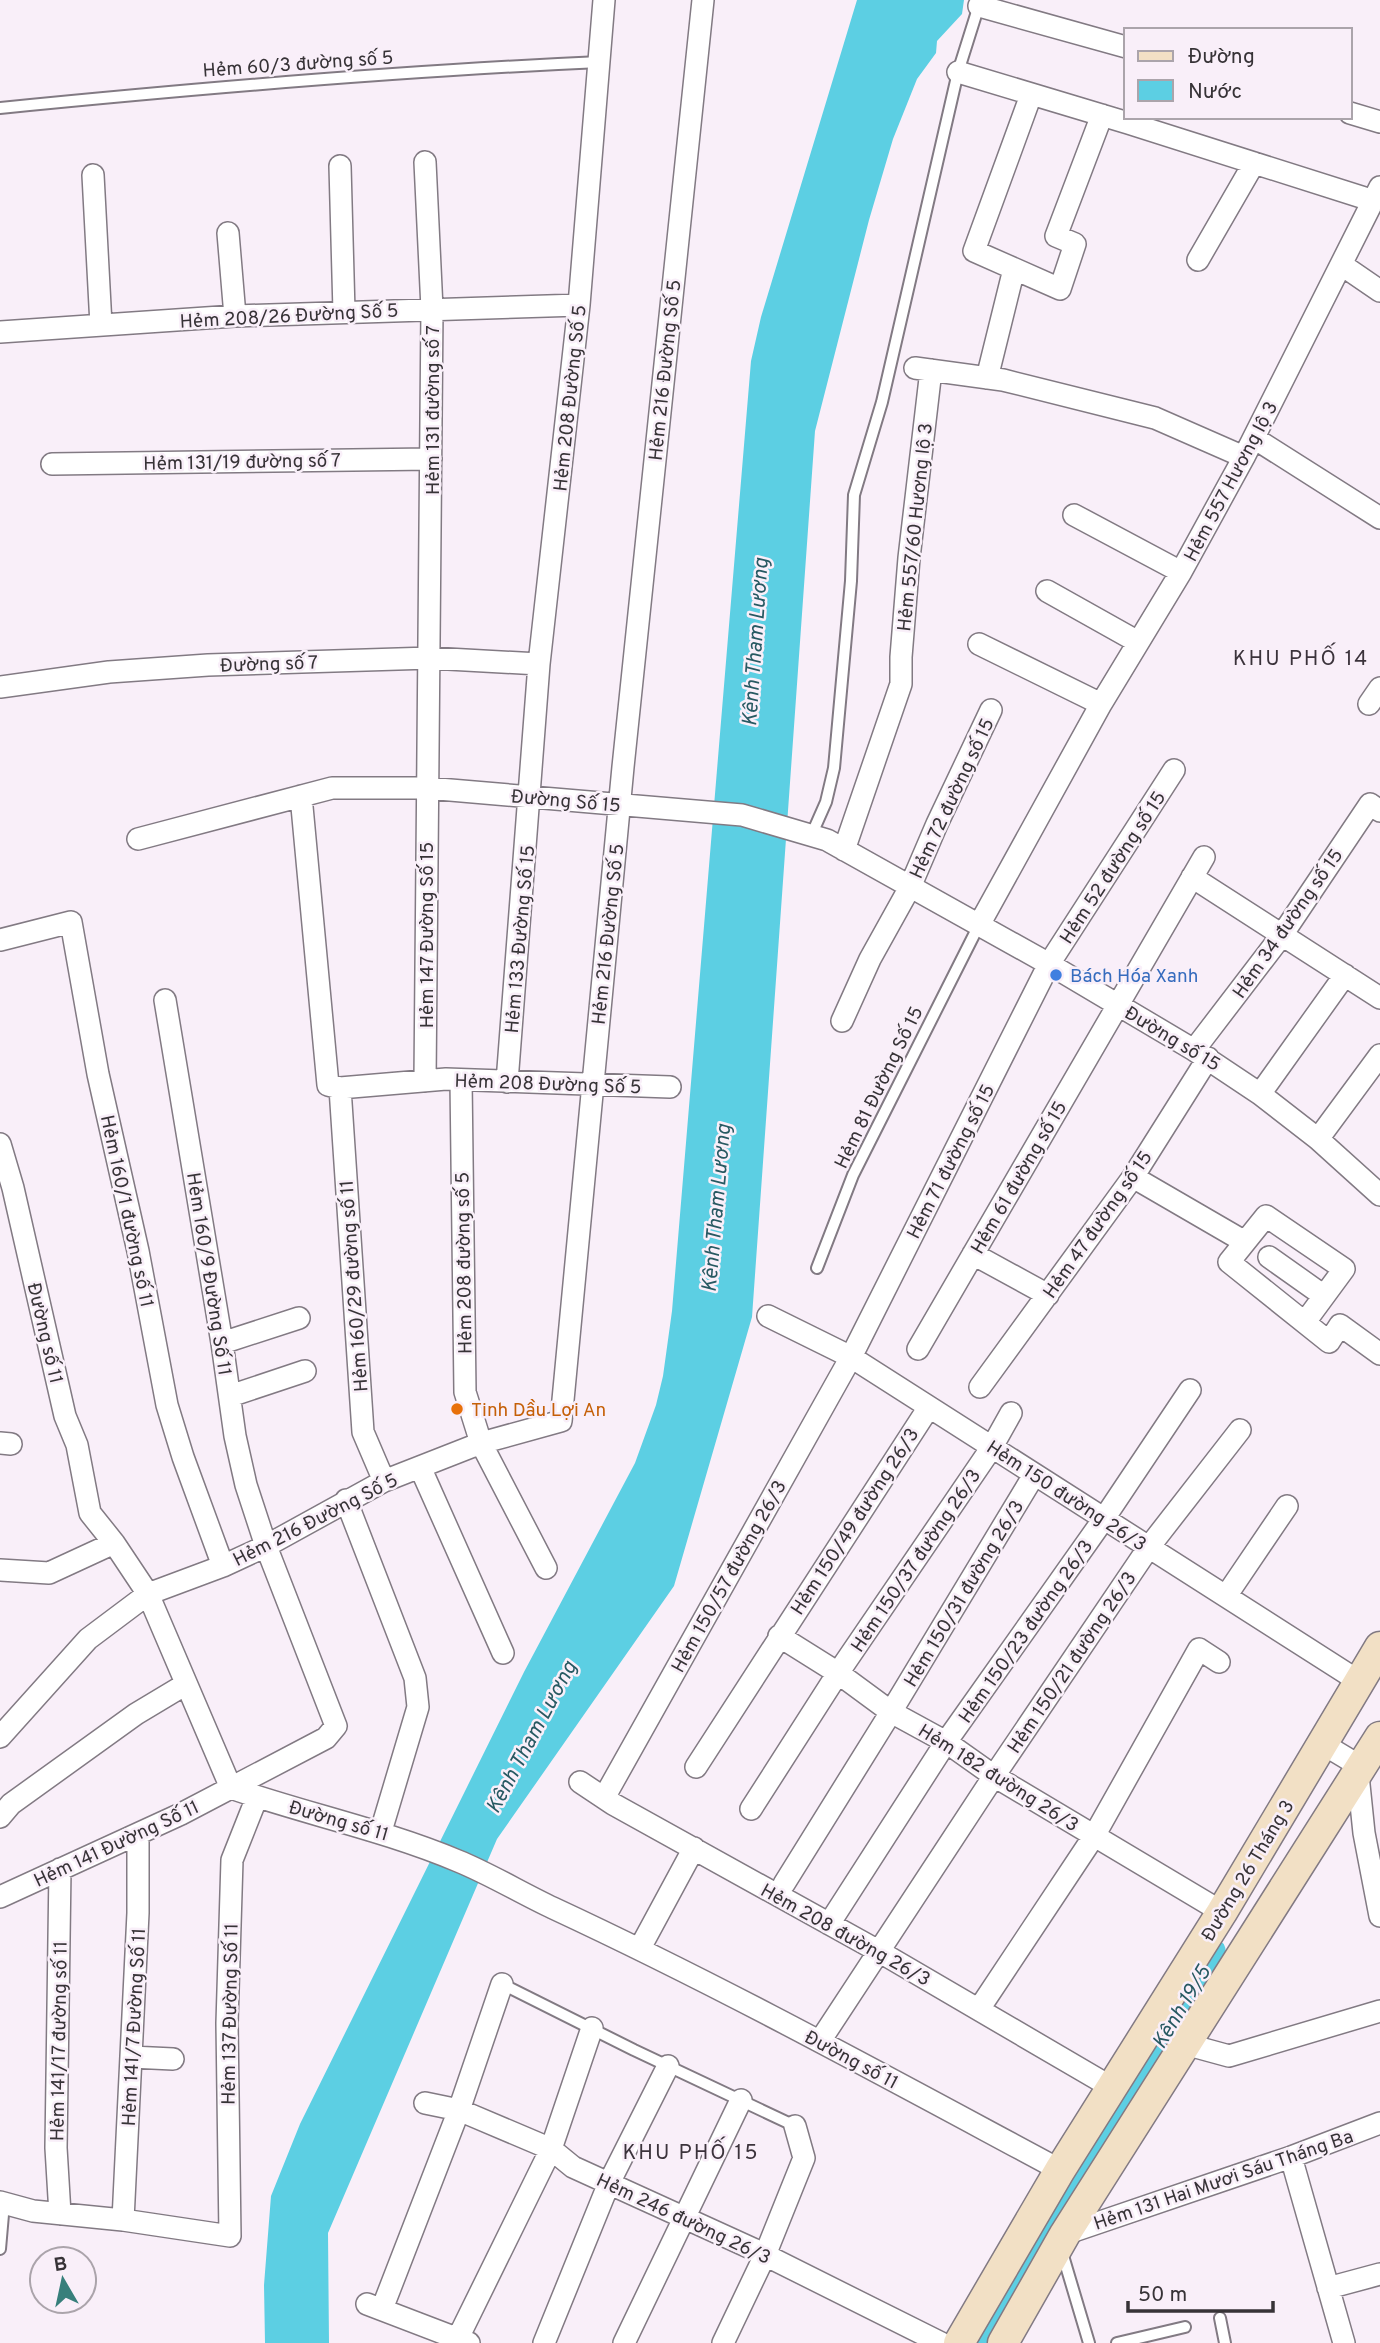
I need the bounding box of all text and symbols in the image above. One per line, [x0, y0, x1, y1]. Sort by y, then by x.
legend [1124, 28, 1352, 119]
text: Đường [1188, 44, 1255, 71]
street label: Hẻm 60/3 đường số 5 [202, 46, 394, 84]
text: Nước [1188, 79, 1242, 106]
street label: Hẻm 216 Đường Số 5 [645, 278, 687, 462]
street label: Hẻm 208/26 Đường Số 5 [179, 299, 399, 335]
street label: Hẻm 208 Đường Số 5 [549, 304, 593, 493]
street label: Hẻm 131 đường số 7 [422, 325, 446, 495]
street label: Hẻm 557 Hương lộ 3 [1179, 398, 1284, 566]
street label: Hẻm 557/60 Hương lộ 3 [893, 422, 939, 633]
street label: Hẻm 131/19 đường số 7 [143, 449, 341, 477]
water label: Kênh Tham Lương [737, 556, 776, 727]
district label: KHU PHỐ 14 [1233, 642, 1369, 673]
street label: Đường số 7 [220, 651, 318, 679]
street label: Hẻm 72 đường số 15 [905, 715, 1001, 883]
street label: Đường Số 15 [510, 785, 622, 819]
street label: Hẻm 52 đường số 15 [1055, 787, 1172, 949]
street label: Hẻm 147 Đường Số 15 [416, 842, 440, 1028]
street label: Hẻm 216 Đường Số 5 [588, 842, 630, 1026]
street label: Hẻm 133 Đường Số 15 [501, 844, 541, 1034]
street label: Hẻm 34 đường số 15 [1228, 845, 1349, 1004]
place label: Bách Hóa Xanh [1070, 965, 1198, 989]
marker: Bách Hóa Xanh [1048, 967, 1064, 983]
street label: Đường số 15 [1120, 1002, 1224, 1078]
street label: Hẻm 81 Đường Số 15 [830, 1003, 930, 1173]
street label: Hẻm 208 Đường Số 5 [454, 1070, 642, 1100]
street label: Hẻm 71 đường số 15 [902, 1080, 1001, 1243]
street label: Hẻm 61 đường số 15 [966, 1097, 1073, 1259]
street label: Hẻm 160/1 đường số 11 [94, 1113, 158, 1310]
water label: Kênh Tham Lương [697, 1122, 738, 1293]
street label: Hẻm 47 đường số 15 [1039, 1147, 1159, 1304]
street label: Hẻm 160/9 Đường Số 11 [180, 1171, 236, 1378]
street label: Hẻm 208 đường số 5 [451, 1172, 479, 1354]
street label: Hẻm 160/29 đường số 11 [336, 1179, 374, 1393]
street label: Đường số 11 [21, 1281, 67, 1386]
place label: Tinh Dầu Lợi An [471, 1399, 606, 1423]
marker: Tinh Dầu Lợi An [449, 1401, 465, 1417]
street label: Hẻm 150/49 đường 26/3 [786, 1424, 925, 1620]
street label: Hẻm 150 đường 26/3 [981, 1436, 1151, 1557]
street label: Hẻm 150/37 đường 26/3 [846, 1465, 987, 1657]
street label: Hẻm 216 Đường Số 5 [229, 1469, 402, 1573]
street label: Hẻm 150/57 đường 26/3 [667, 1477, 793, 1677]
street label: Hẻm 150/31 đường 26/3 [899, 1496, 1030, 1692]
street label: Hẻm 150/23 đường 26/3 [954, 1536, 1099, 1729]
street label: Hẻm 150/21 đường 26/3 [1003, 1568, 1142, 1759]
water label: Kênh Tham Lương [481, 1656, 584, 1819]
street label: Hẻm 182 đường 26/3 [913, 1719, 1083, 1838]
street label: Hẻm 141 Đường Số 11 [30, 1796, 203, 1894]
street label: Đường số 11 [286, 1796, 391, 1848]
street label: Đường 26 Tháng 3 [1197, 1796, 1300, 1946]
street label: Hẻm 208 đường 26/3 [756, 1879, 934, 1992]
street label: Hẻm 137 Đường Số 11 [217, 1923, 245, 2105]
street label: Hẻm 141/7 Đường Số 11 [118, 1927, 152, 2127]
street label: Hẻm 141/17 đường số 11 [46, 1941, 74, 2141]
water label: Kênh 19/5 [1147, 1961, 1218, 2054]
street label: Đường số 11 [800, 2026, 902, 2096]
street label: Hẻm 131 Hai Mươi Sáu Tháng Ba [1091, 2125, 1357, 2237]
district label: KHU PHỐ 15 [622, 2136, 760, 2167]
street label: Hẻm 246 đường 26/3 [592, 2169, 774, 2271]
north arrow [28, 2245, 98, 2315]
text: B [52, 2252, 69, 2278]
scale bar [1128, 2270, 1273, 2314]
text: 50 m [1138, 2282, 1187, 2309]

